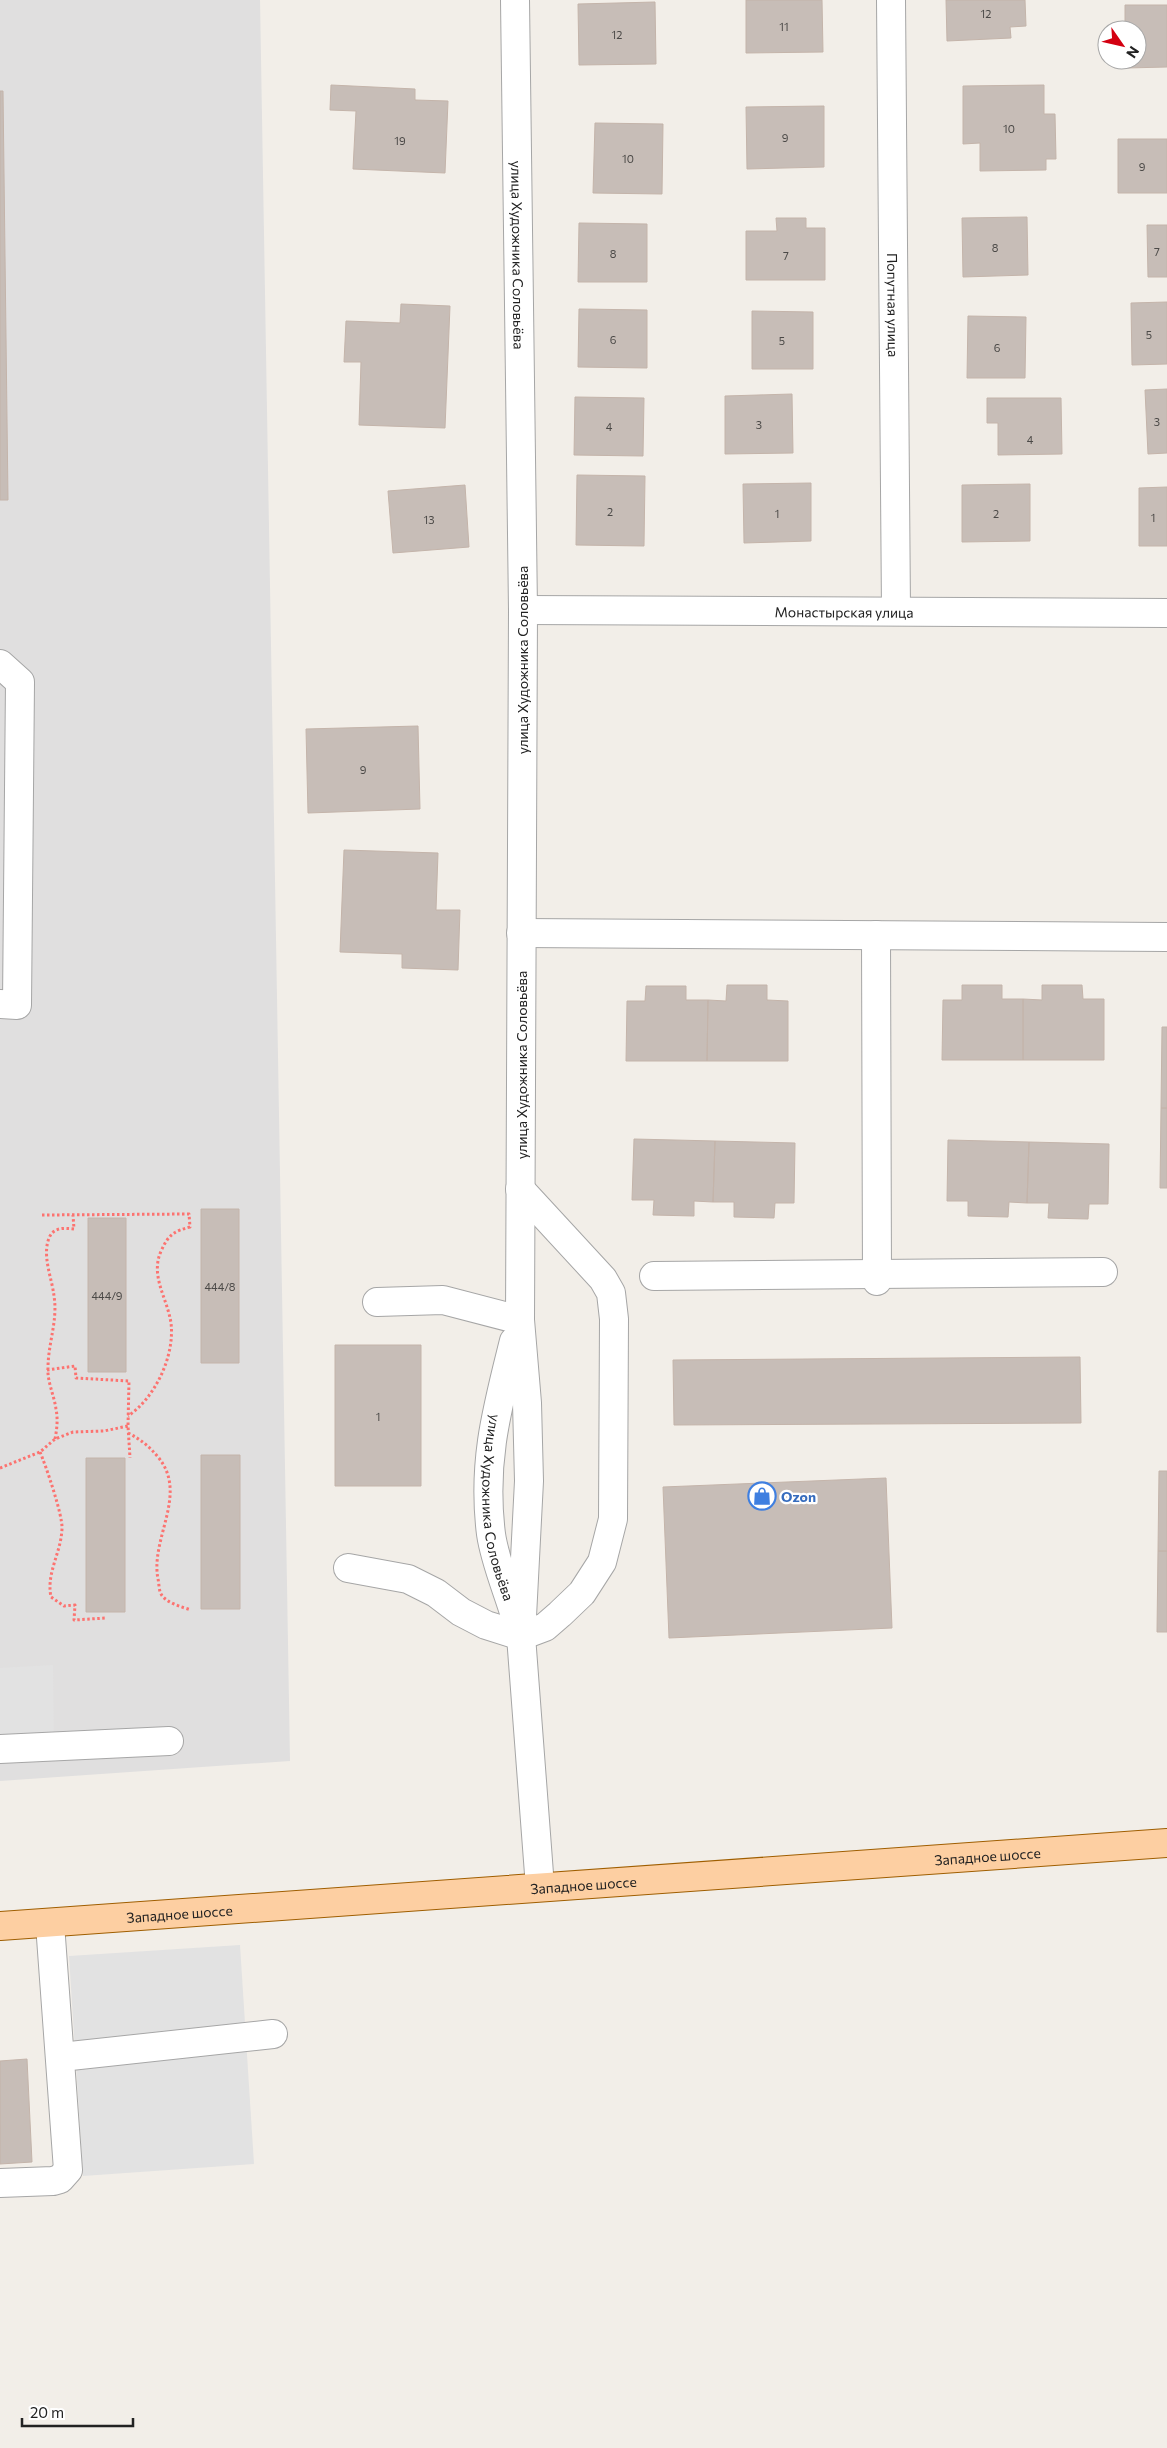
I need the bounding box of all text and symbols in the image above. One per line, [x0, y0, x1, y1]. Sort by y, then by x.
house number: 12 [981, 7, 991, 20]
house number: 11 [779, 20, 789, 33]
north arrow [1097, 20, 1147, 70]
house number: 12 [612, 28, 622, 41]
text: N [1123, 43, 1143, 62]
house number: 10 [1003, 122, 1015, 135]
house number: 9 [782, 131, 789, 144]
house number: 19 [394, 134, 406, 147]
house number: 10 [622, 152, 634, 165]
house number: 9 [1139, 160, 1146, 173]
street label: улица Художника Соловьёва [509, 161, 528, 349]
house number: 8 [992, 241, 999, 254]
house number: 7 [1154, 245, 1160, 258]
house number: 8 [610, 247, 617, 260]
house number: 7 [783, 249, 789, 262]
street label: Попутная улица [885, 253, 902, 357]
house number: 5 [1146, 328, 1152, 341]
house number: 6 [610, 333, 617, 346]
house number: 5 [779, 334, 785, 347]
house number: 6 [994, 341, 1001, 354]
house number: 3 [1154, 415, 1160, 428]
house number: 3 [756, 418, 762, 431]
house number: 4 [606, 420, 613, 433]
house number: 4 [1027, 433, 1034, 446]
house number: 2 [607, 505, 613, 518]
house number: 1 [775, 507, 779, 520]
house number: 2 [993, 507, 999, 520]
house number: 1 [1151, 511, 1155, 524]
house number: 13 [424, 513, 434, 526]
street label: улица Художника Соловьёва [514, 566, 531, 754]
street label: Монастырская улица [774, 603, 914, 620]
house number: 9 [360, 763, 367, 776]
street label: улица Художника Соловьёва [513, 971, 530, 1159]
house number: 444/8 [204, 1280, 236, 1293]
house number: 444/9 [91, 1289, 123, 1302]
house number: 1 [376, 1410, 380, 1423]
street label: улица Художника Соловьёва [480, 1413, 518, 1603]
shop icon: Ozon [747, 1481, 777, 1511]
place label: Ozon [781, 1488, 816, 1505]
street label: Западное шоссе [934, 1844, 1041, 1868]
street label: Западное шоссе [530, 1872, 637, 1897]
street label: Западное шоссе [126, 1901, 233, 1925]
scale bar [22, 2396, 134, 2428]
text: 20 m [30, 2403, 64, 2421]

